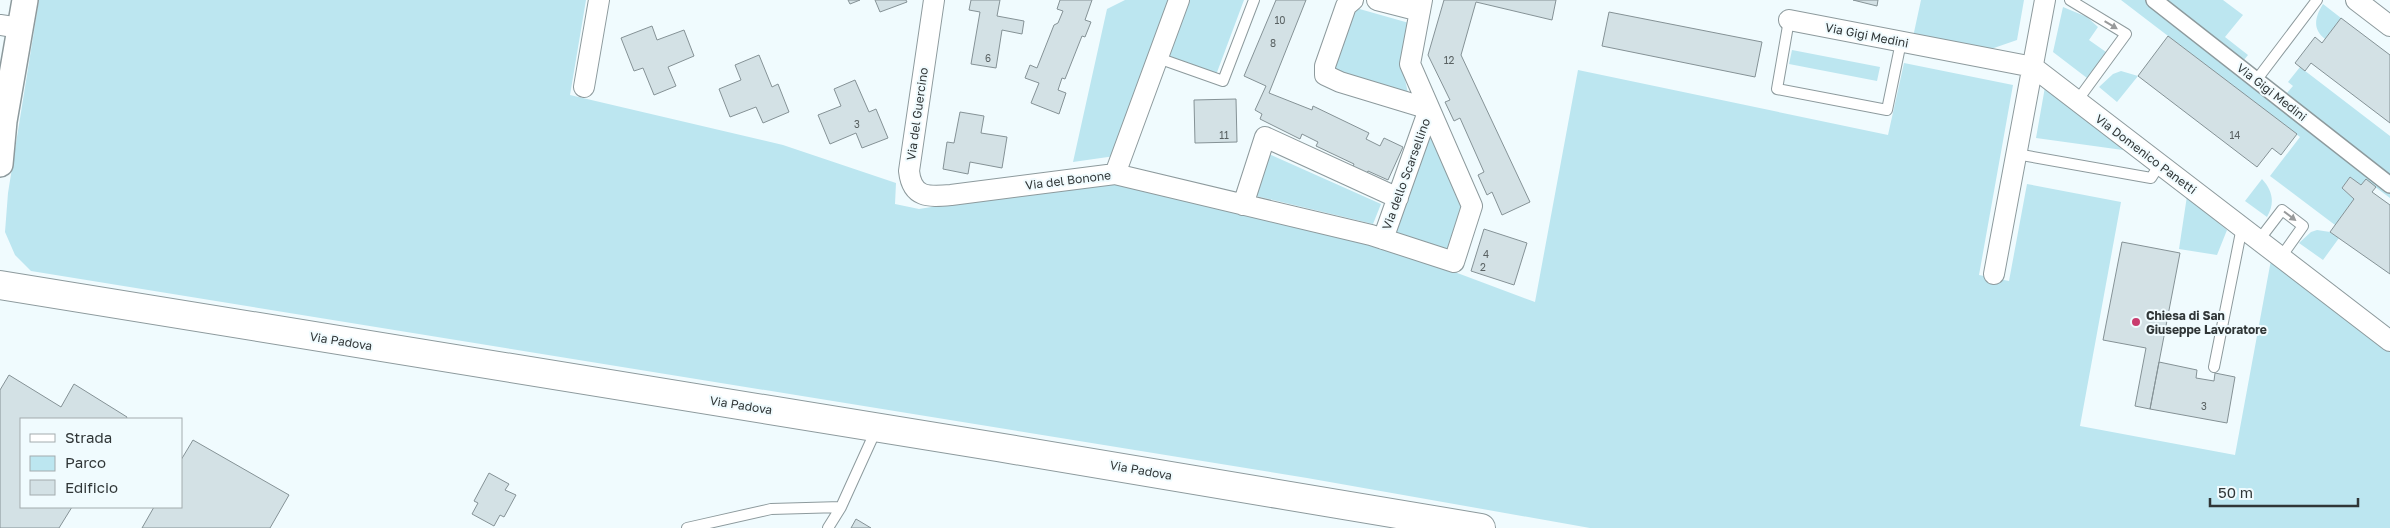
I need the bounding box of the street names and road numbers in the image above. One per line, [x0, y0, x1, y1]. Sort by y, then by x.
street label: Via Gigi Medini [1824, 20, 1910, 50]
street label: Via Gigi Medini [2234, 60, 2310, 124]
street label: Via del Guercino [903, 67, 931, 161]
street label: Via Domenico Panetti [2092, 111, 2200, 197]
street label: Via dello Scarsellino [1379, 116, 1433, 232]
street label: Via del Bonone [1024, 167, 1112, 193]
street label: Via Padova [309, 329, 373, 353]
street label: Via Padova [709, 393, 773, 417]
street label: Via Padova [1109, 457, 1173, 483]

